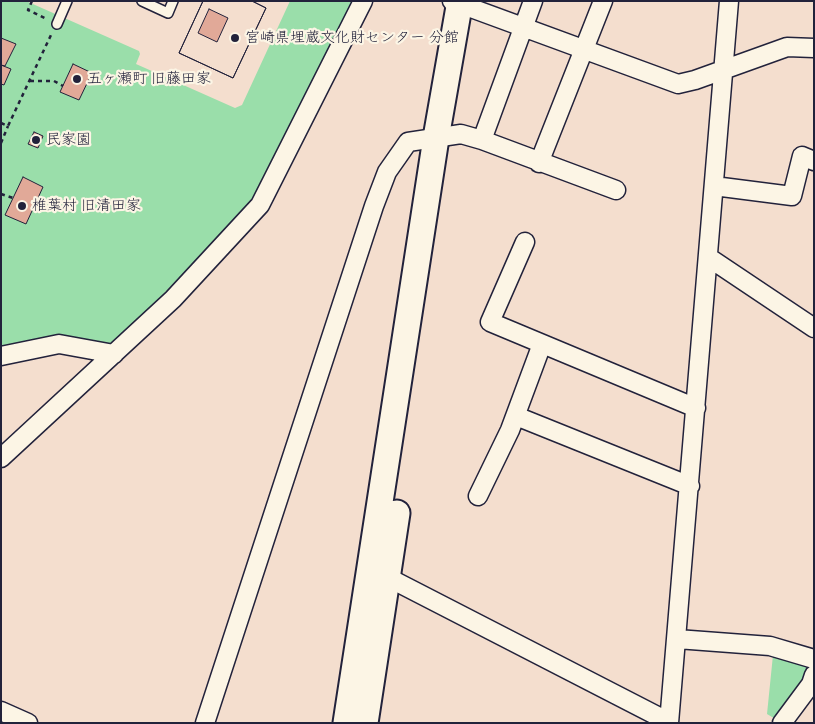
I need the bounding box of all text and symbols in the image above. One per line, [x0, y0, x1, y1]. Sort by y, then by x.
place label: 宮崎県埋蔵文化財センター 分館 [245, 29, 459, 47]
marker: 宮崎県埋蔵文化財センター 分館 [229, 32, 241, 44]
place label: 五ヶ瀬町 旧藤田家 [87, 70, 211, 88]
marker: 五ヶ瀬町 旧藤田家 [71, 73, 83, 85]
place label: 民家園 [46, 131, 91, 149]
marker: 民家園 [30, 134, 42, 146]
place label: 椎葉村 旧清田家 [32, 197, 141, 215]
marker: 椎葉村 旧清田家 [16, 200, 28, 212]

